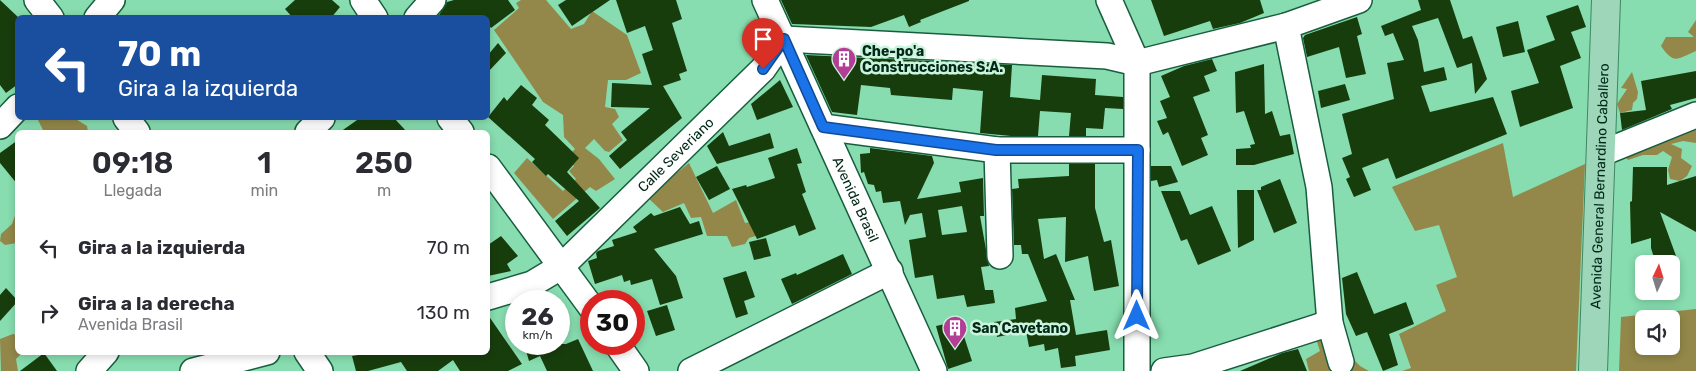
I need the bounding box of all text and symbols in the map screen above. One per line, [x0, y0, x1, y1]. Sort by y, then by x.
pin [742, 18, 784, 69]
icon: arrive [749, 25, 777, 53]
text: 70 m [118, 33, 201, 75]
icon: left [35, 35, 100, 100]
place label: Che-po'a Construcciones S.A. [862, 43, 1003, 76]
building icon: Che-po'a Construcciones S.A. [831, 46, 857, 80]
street label: Avenida General Bernardino Caballero [1587, 63, 1612, 309]
text: Gira a la izquierda [118, 75, 298, 102]
street label: Calle Severiano [634, 114, 717, 196]
text: 09:18 [92, 145, 174, 181]
text: 1 [257, 145, 272, 181]
text: 250 [355, 145, 413, 181]
street label: Avenida Brasil [829, 154, 883, 245]
text: Llegada [103, 181, 162, 200]
text: min [250, 181, 278, 200]
text: m [377, 181, 391, 200]
icon: left [35, 234, 63, 262]
text: Gira a la izquierda [78, 236, 245, 259]
text: 70 m [427, 236, 470, 259]
north arrow [1635, 255, 1680, 300]
map controls [1635, 255, 1680, 355]
position arrow [1110, 289, 1162, 341]
speed limit sign: 30 [580, 290, 645, 355]
text: Gira a la derecha [78, 292, 235, 315]
icon: right [35, 299, 63, 327]
text: 130 m [417, 301, 470, 324]
text: 26 [521, 302, 554, 331]
button: sound [1635, 310, 1680, 355]
text: Avenida Brasil [78, 315, 183, 334]
building icon: San Cavetano [942, 315, 968, 349]
place label: San Cavetano [972, 320, 1068, 337]
text: km/h [523, 328, 552, 342]

